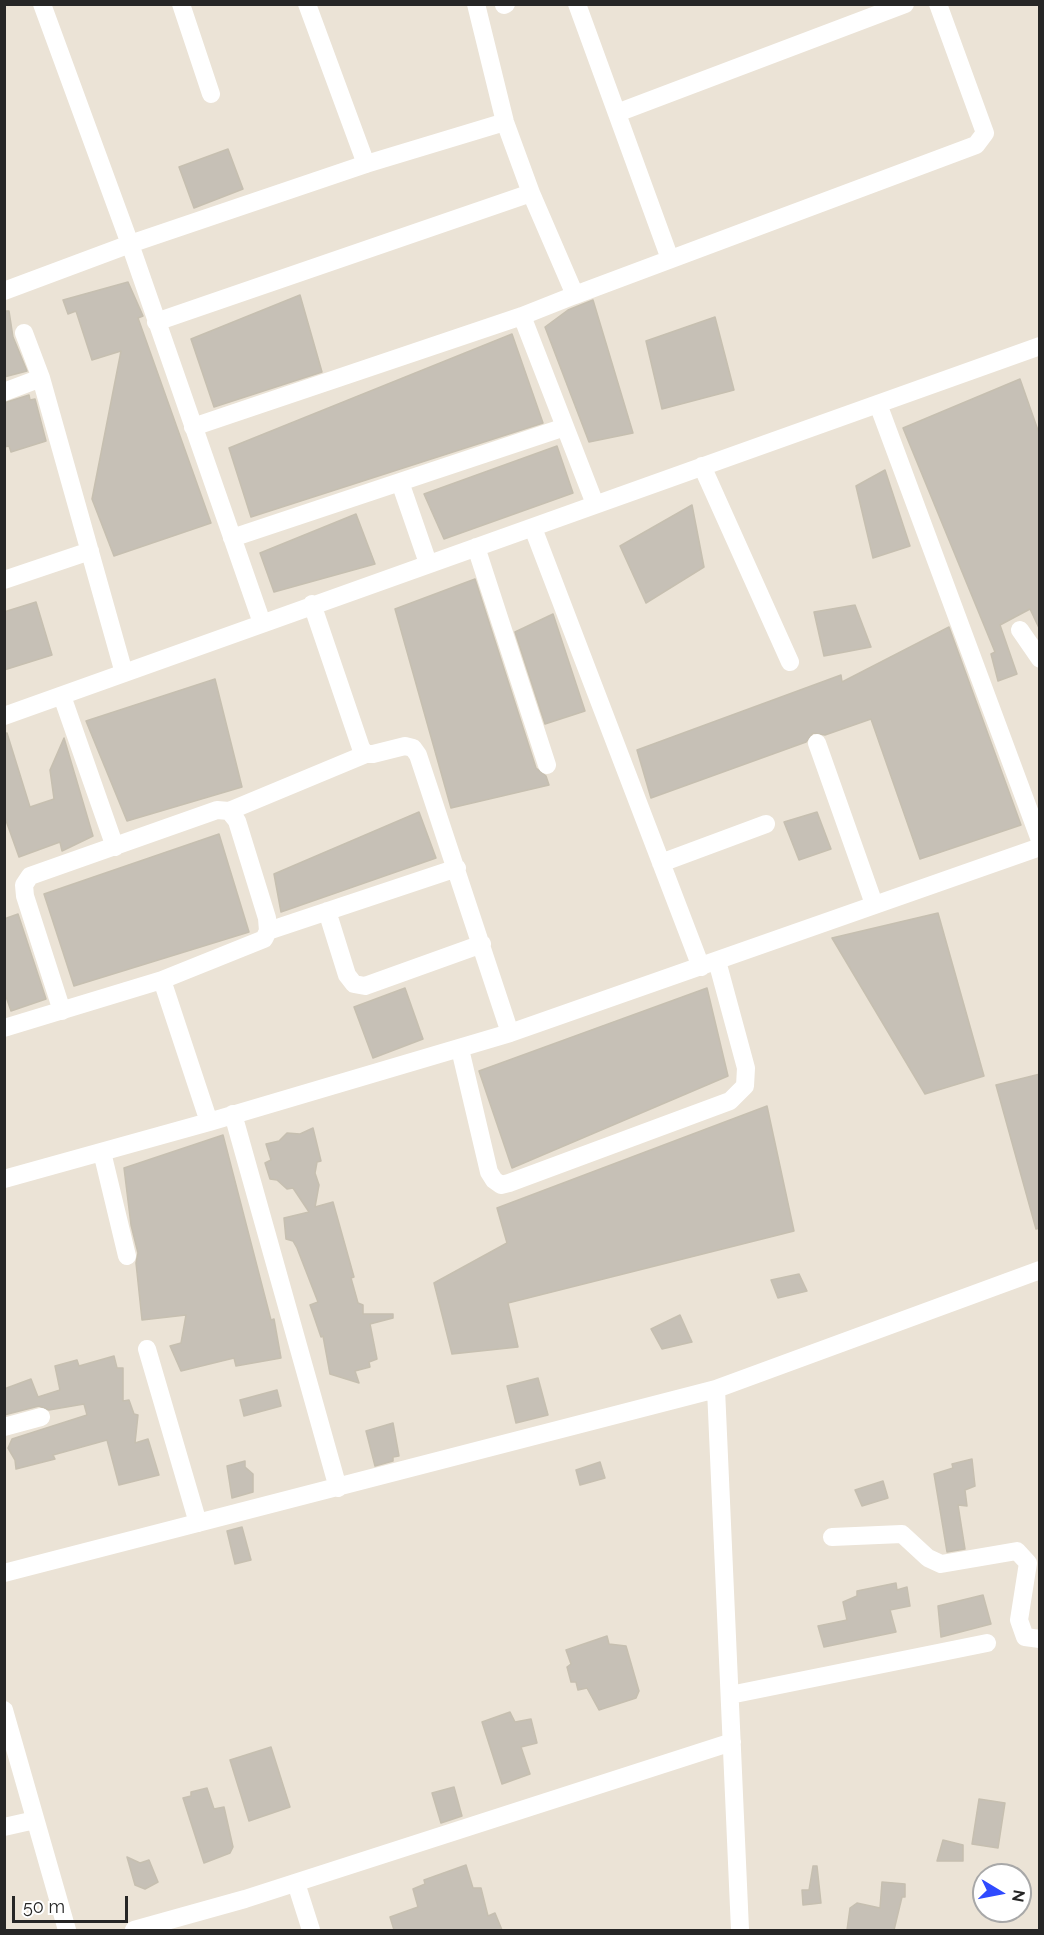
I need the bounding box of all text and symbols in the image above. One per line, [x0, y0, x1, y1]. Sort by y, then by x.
north arrow [972, 1863, 1032, 1923]
scale bar [15, 1884, 130, 1922]
text: N [1008, 1888, 1029, 1904]
text: 50 m [23, 1896, 65, 1917]

